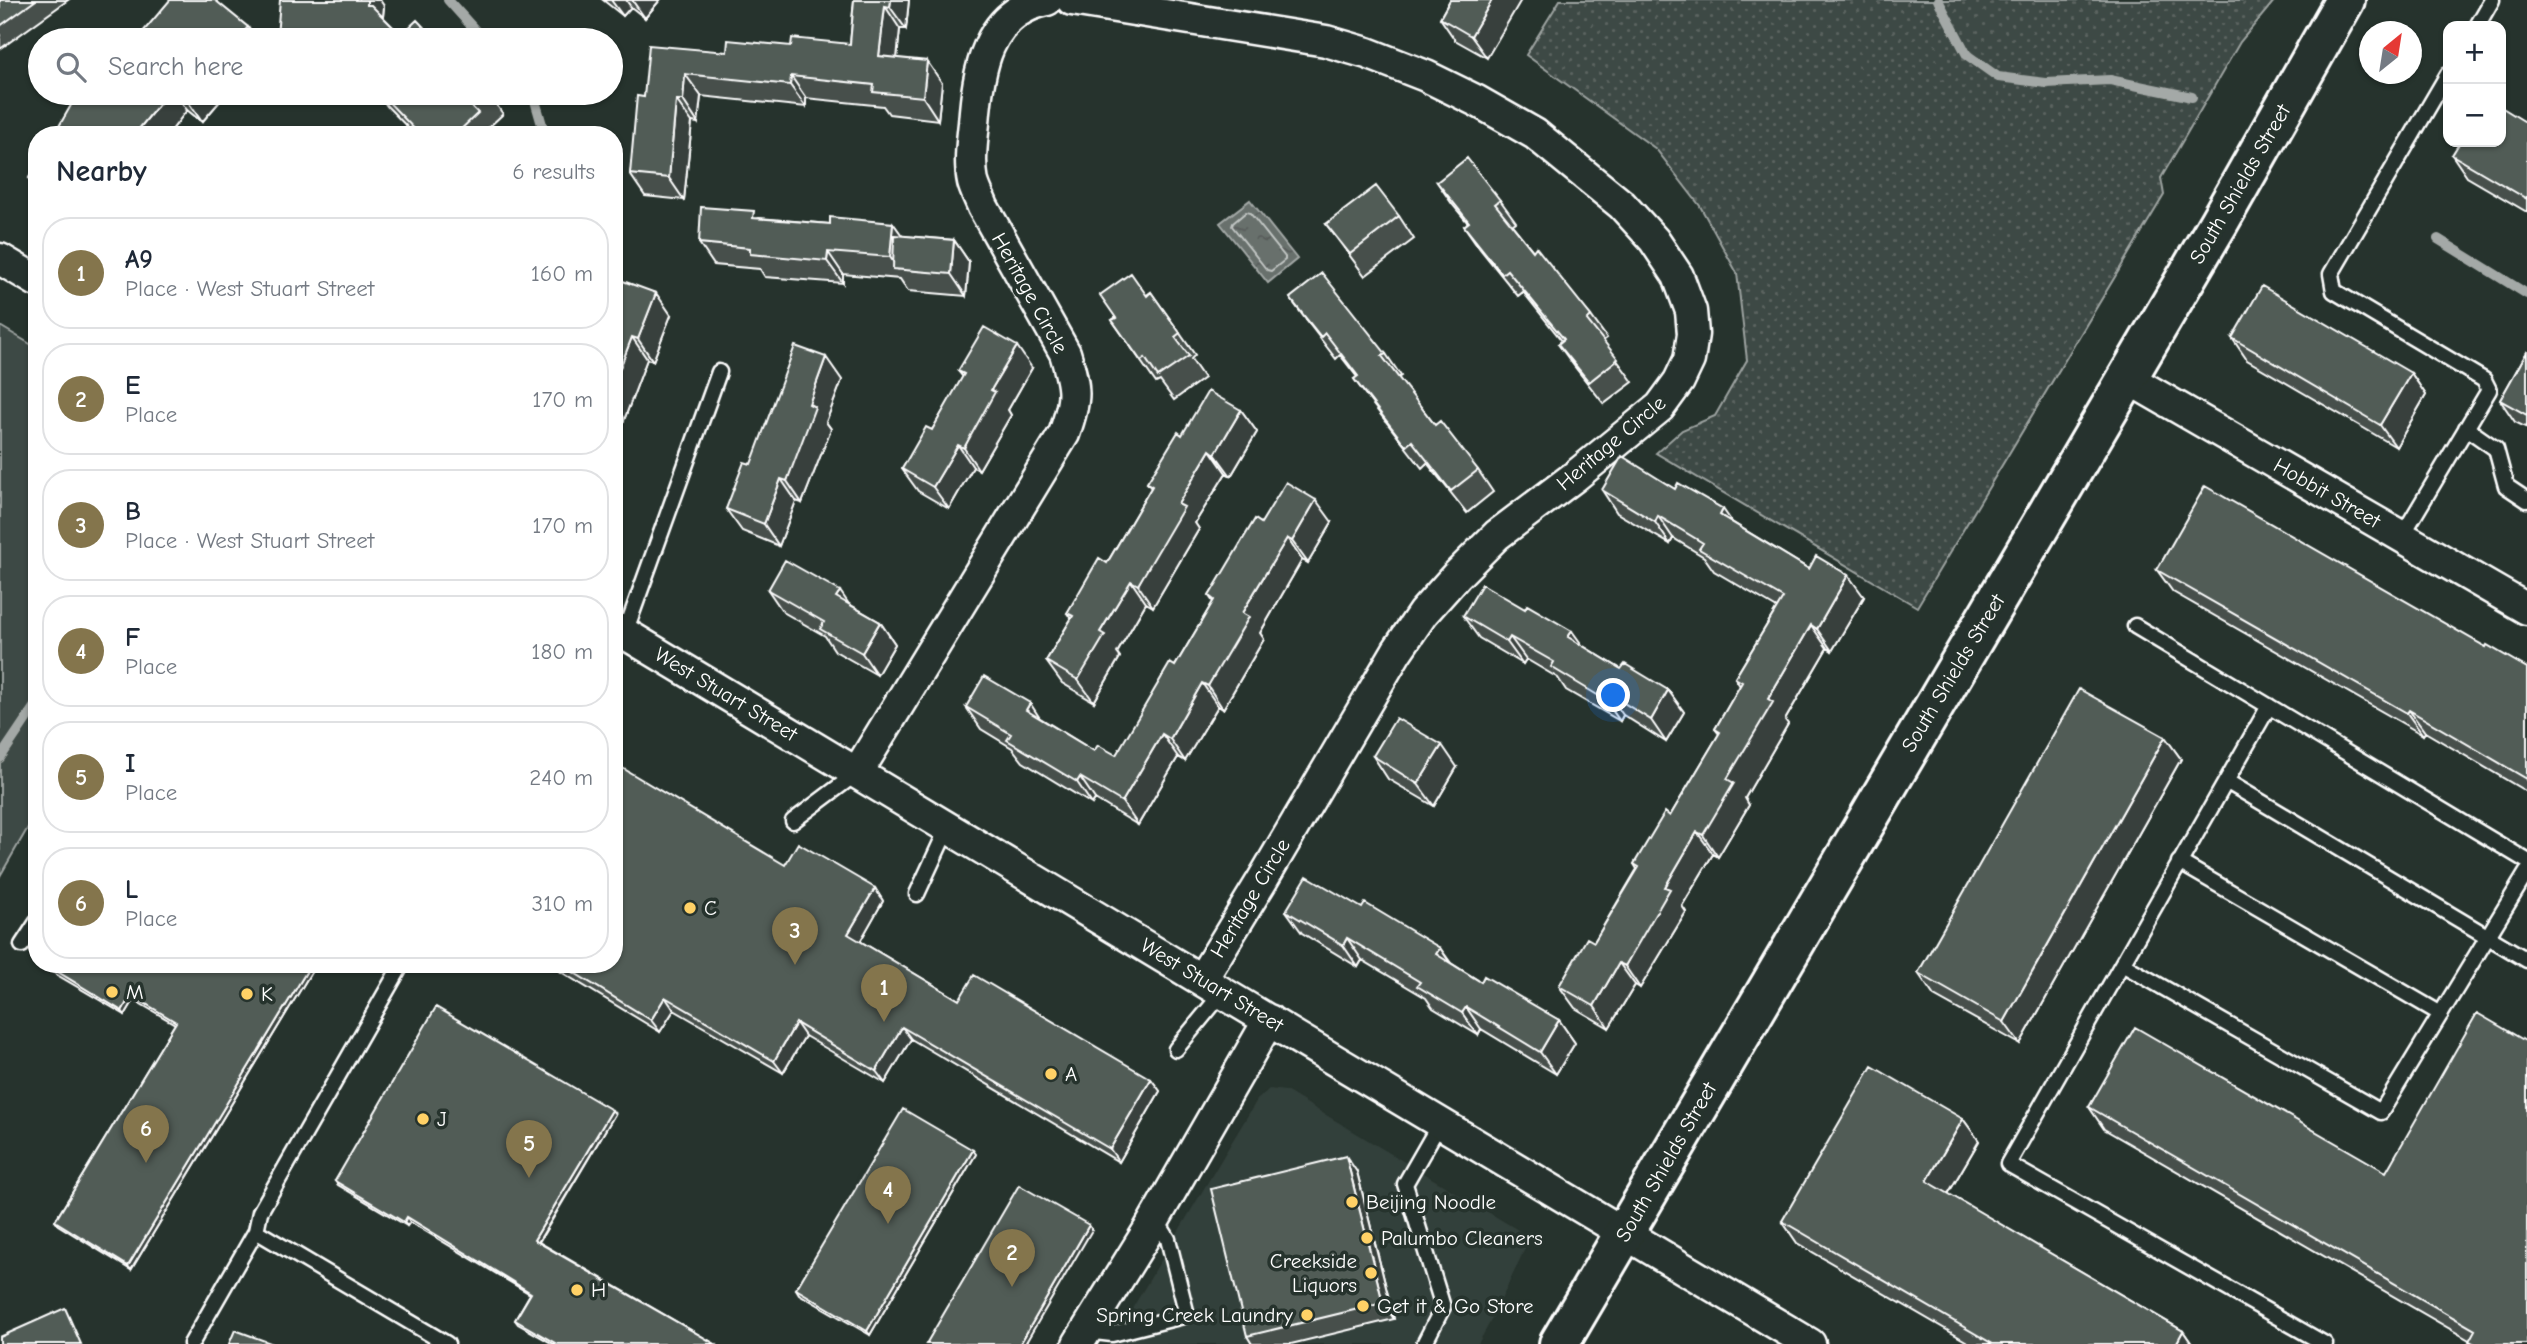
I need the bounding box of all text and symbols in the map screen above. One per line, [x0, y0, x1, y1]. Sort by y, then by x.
north arrow [2359, 21, 2422, 84]
map controls [2443, 21, 2506, 147]
button: + [2443, 21, 2506, 84]
search box [28, 28, 623, 105]
icon: search [52, 48, 90, 86]
text: Search here [108, 52, 243, 82]
button: − [2443, 84, 2506, 147]
street label: South Shields Street [2185, 99, 2296, 268]
text: Nearby [56, 154, 147, 189]
text: 6 results [512, 158, 595, 185]
street label: Heritage Circle [987, 228, 1073, 358]
text: A9 [125, 245, 153, 275]
text: 1 [76, 260, 86, 287]
text: 160 m [531, 260, 593, 287]
text: Place · West Stuart Street [125, 275, 374, 302]
text: E [125, 371, 140, 401]
text: 2 [75, 386, 87, 413]
text: 170 m [532, 386, 593, 413]
street label: Heritage Circle [1552, 391, 1670, 495]
text: Place [125, 401, 177, 428]
street label: Hobbit Street [2269, 453, 2385, 534]
text: B [125, 497, 141, 527]
text: 3 [75, 512, 87, 539]
text: 170 m [532, 512, 593, 539]
text: Place · West Stuart Street [125, 527, 374, 554]
street label: South Shields Street [1896, 589, 2010, 756]
text: F [125, 623, 140, 653]
text: 4 [76, 638, 86, 665]
text: 180 m [531, 638, 593, 665]
street label: West Stuart Street [650, 642, 803, 747]
text: Place [125, 653, 177, 680]
your location [1596, 678, 1630, 712]
text: I [125, 749, 136, 779]
text: 5 [75, 764, 87, 791]
text: 240 m [529, 764, 593, 791]
text: Place [125, 779, 177, 806]
street label: Heritage Circle [1205, 834, 1295, 962]
text: L [125, 875, 138, 905]
text: 6 [75, 890, 87, 917]
text: 310 m [532, 890, 593, 917]
place label: C [704, 896, 717, 920]
marker: C [682, 900, 698, 916]
text: Place [125, 905, 177, 932]
pin: 3 [772, 907, 818, 965]
street label: West Stuart Street [1136, 933, 1289, 1038]
pin: 1 [861, 964, 907, 1022]
place label: M [126, 980, 144, 1004]
place label: K [261, 982, 273, 1006]
marker: M [104, 984, 120, 1000]
marker: K [239, 986, 255, 1002]
place label: A [1065, 1062, 1077, 1086]
marker: A [1043, 1066, 1059, 1082]
street label: South Shields Street [1611, 1077, 1722, 1246]
pin: 6 [123, 1105, 169, 1163]
place label: J [437, 1107, 447, 1131]
marker: J [415, 1111, 431, 1127]
pin: 5 [506, 1120, 552, 1178]
pin: 4 [865, 1166, 911, 1224]
place label: Beijing Noodle [1366, 1190, 1496, 1214]
marker: Beijing Noodle [1344, 1194, 1360, 1210]
place label: Palumbo Cleaners [1381, 1226, 1543, 1250]
pin: 2 [989, 1229, 1035, 1287]
marker: Palumbo Cleaners [1359, 1230, 1375, 1246]
place label: Creekside Liquors [1270, 1249, 1357, 1297]
marker: Creekside Liquors [1363, 1265, 1379, 1281]
place label: H [591, 1278, 606, 1302]
marker: H [569, 1282, 585, 1298]
place label: Get it & Go Store [1377, 1294, 1534, 1318]
marker: Get it & Go Store [1355, 1298, 1371, 1314]
place label: Spring Creek Laundry [1096, 1303, 1294, 1327]
marker: Spring Creek Laundry [1299, 1307, 1315, 1323]

